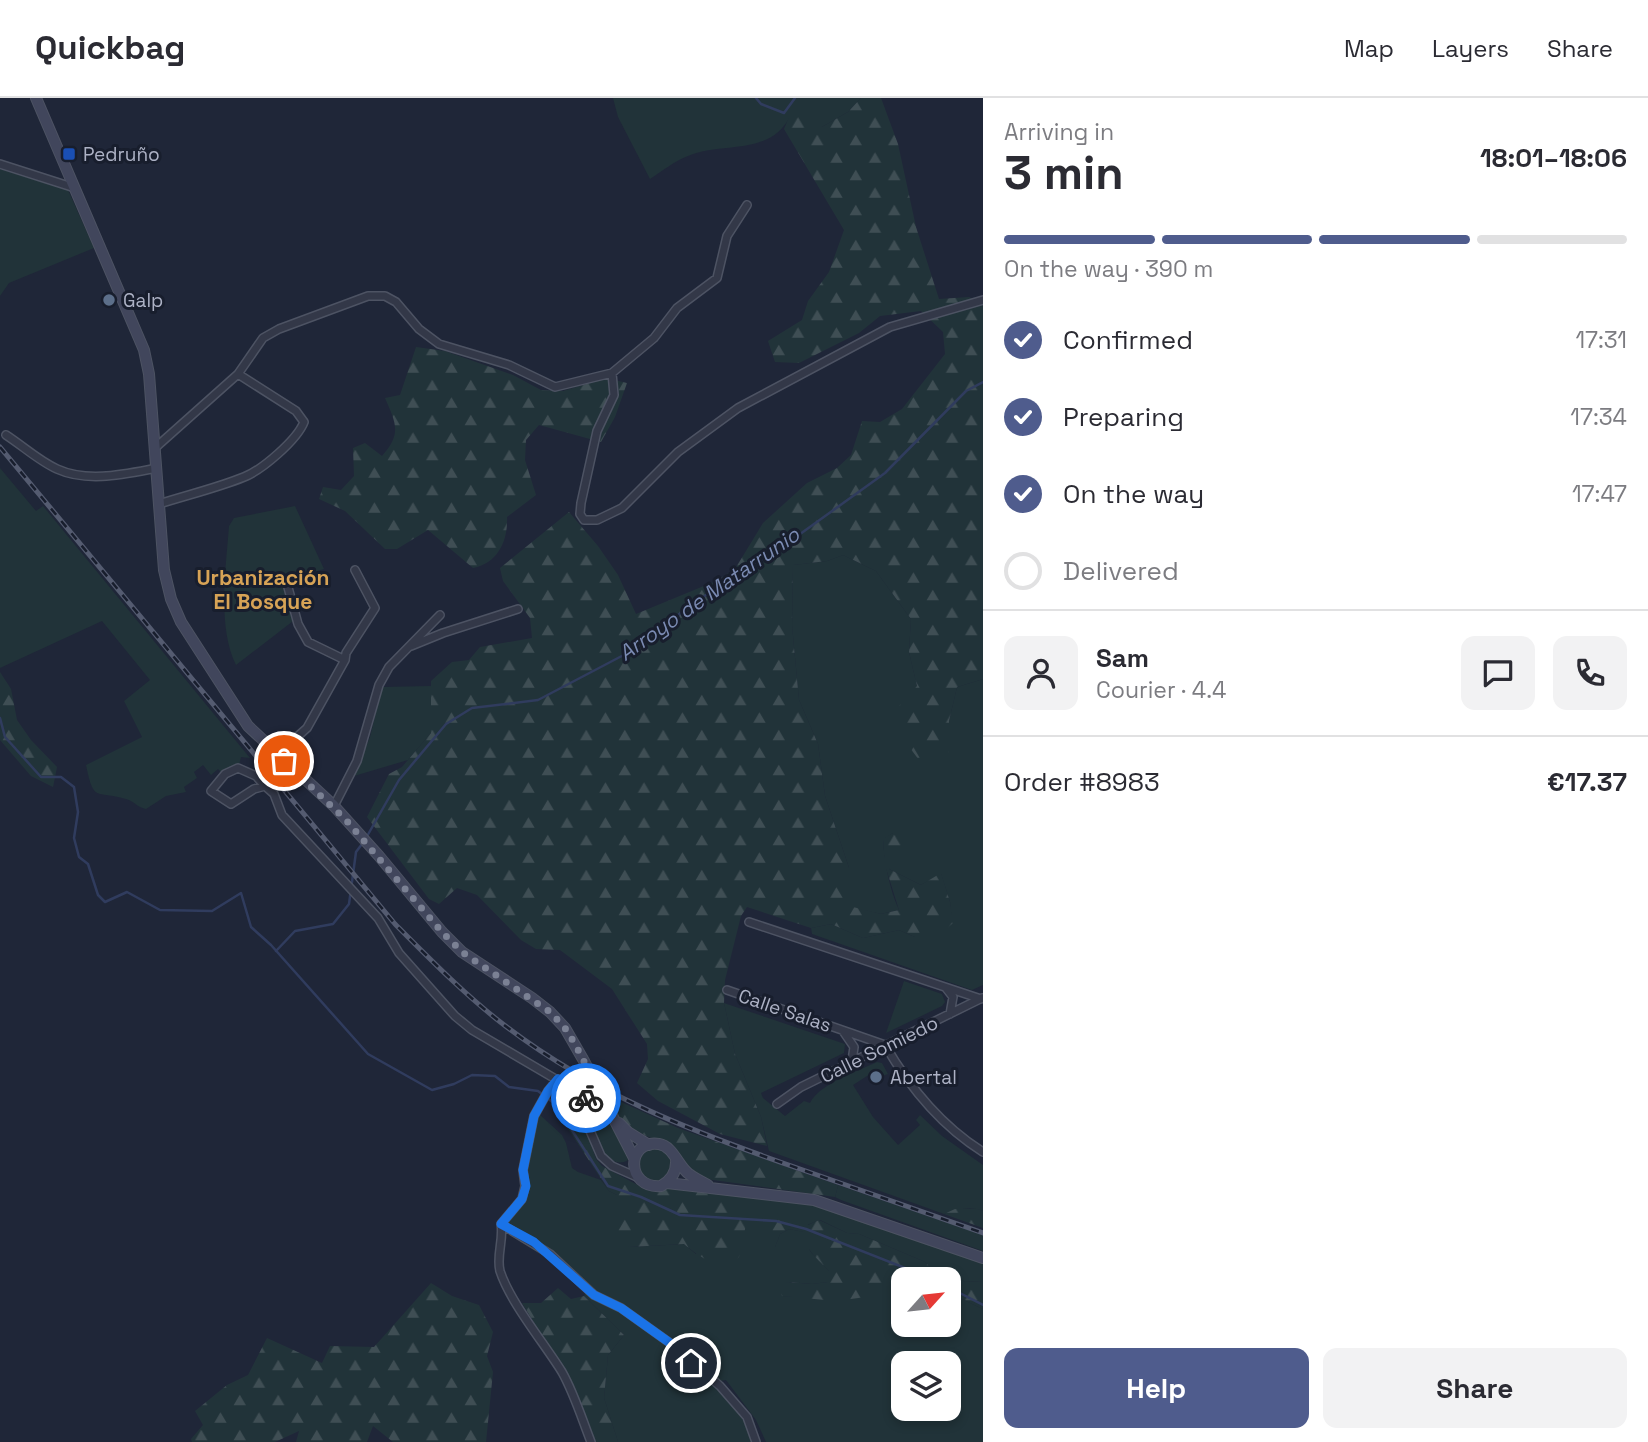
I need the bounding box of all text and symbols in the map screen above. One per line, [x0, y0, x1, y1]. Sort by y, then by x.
text: Quickbag [35, 27, 185, 69]
text: Map [1344, 33, 1394, 64]
text: Layers [1432, 33, 1509, 64]
text: Share [1547, 33, 1613, 64]
text: Arriving in [1004, 117, 1114, 147]
text: 18:01–18:06 [1480, 141, 1627, 175]
place label: Pedruño [83, 142, 160, 167]
text: 3 min [1004, 144, 1124, 202]
marker: Pedruño [61, 146, 77, 162]
text: On the way · 390 m [1004, 254, 1213, 284]
place label: Galp [123, 288, 163, 313]
marker: Galp [101, 292, 117, 308]
icon: check [1004, 321, 1042, 359]
text: Confirmed [1063, 323, 1193, 357]
text: 17:31 [1575, 325, 1627, 355]
icon: check [1004, 398, 1042, 436]
text: Preparing [1063, 400, 1184, 434]
text: 17:34 [1570, 402, 1627, 432]
icon: check [1004, 475, 1042, 513]
text: On the way [1063, 477, 1204, 511]
text: 17:47 [1572, 479, 1627, 509]
water label: Arroyo de Matarrunio [613, 520, 805, 666]
text: Delivered [1063, 554, 1179, 588]
district label: Urbanización El Bosque [197, 564, 329, 615]
button: person [1004, 636, 1078, 710]
button: chat [1461, 636, 1535, 710]
button: phone [1553, 636, 1627, 710]
text: Sam [1096, 641, 1149, 675]
text: Courier · 4.4 [1096, 675, 1226, 705]
pin [254, 731, 314, 791]
icon: bag [265, 742, 303, 780]
text: Order #8983 [1004, 765, 1160, 799]
text: €17.37 [1547, 765, 1627, 799]
street label: Calle Salas [735, 983, 835, 1038]
street label: Calle Somiedo [816, 1010, 942, 1089]
courier [551, 1063, 621, 1133]
place label: Abertal [890, 1065, 957, 1090]
marker: Abertal [868, 1069, 884, 1085]
icon: bike [567, 1079, 605, 1117]
north arrow [891, 1267, 961, 1337]
map controls [891, 1267, 961, 1421]
pin [661, 1333, 721, 1393]
icon: home [672, 1344, 710, 1382]
button: Help [1004, 1348, 1309, 1428]
button: Share [1323, 1348, 1627, 1428]
button: layers [891, 1351, 961, 1421]

